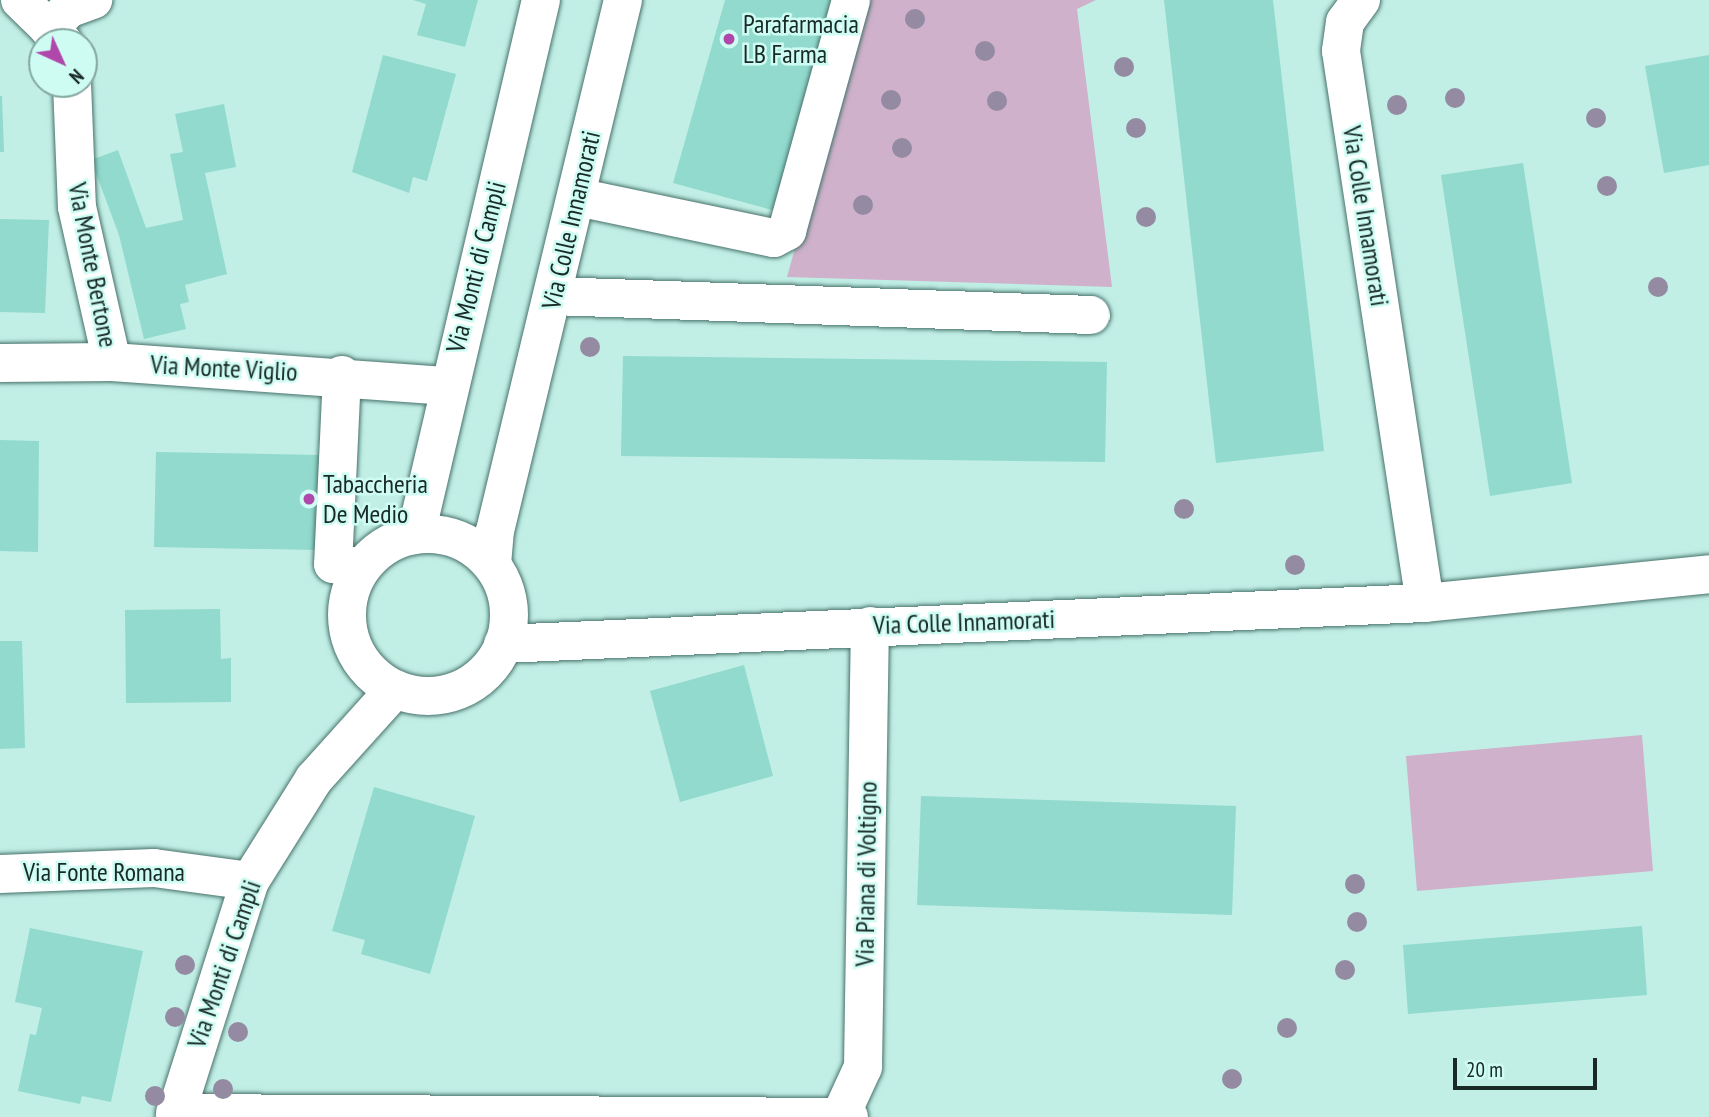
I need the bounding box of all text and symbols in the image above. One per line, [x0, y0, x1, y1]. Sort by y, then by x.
place label: Parafarmacia LB Farma [743, 8, 859, 70]
north arrow [28, 28, 98, 98]
marker: Parafarmacia LB Farma [721, 31, 737, 47]
text: N [64, 64, 89, 89]
street label: Via Colle Innamorati [1336, 124, 1396, 308]
street label: Via Colle Innamorati [535, 128, 607, 312]
street label: Via Monti di Campli [440, 178, 512, 356]
street label: Via Monte Bertone [62, 180, 124, 350]
street label: Via Monte Viglio [149, 349, 299, 387]
place label: Tabaccheria De Medio [323, 468, 428, 530]
marker: Tabaccheria De Medio [301, 491, 317, 507]
street label: Via Colle Innamorati [872, 603, 1056, 641]
street label: Via Piana di Voltigno [849, 781, 883, 967]
street label: Via Fonte Romana [23, 856, 185, 888]
street label: Via Monti di Campli [181, 876, 267, 1052]
scale bar [1457, 1044, 1600, 1088]
text: 20 m [1466, 1056, 1503, 1083]

